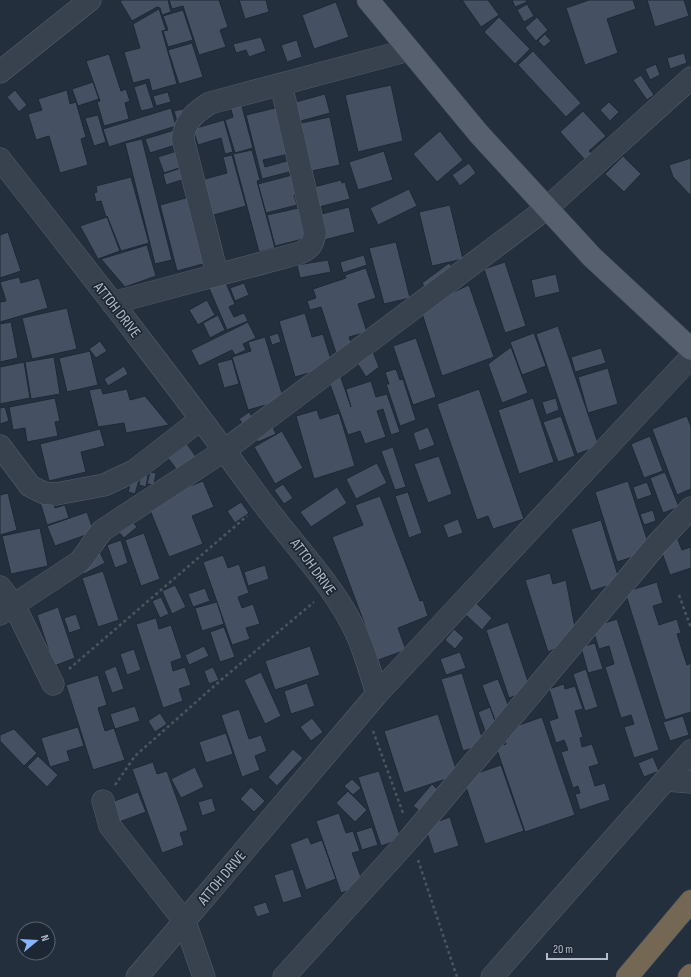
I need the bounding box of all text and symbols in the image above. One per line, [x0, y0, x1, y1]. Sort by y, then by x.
street label: ATTOH DRIVE [89, 278, 145, 342]
street label: ATTOH DRIVE [285, 534, 340, 599]
street label: ATTOH DRIVE [193, 847, 250, 910]
north arrow [16, 921, 56, 961]
text: N [38, 933, 52, 943]
scale bar [547, 935, 607, 961]
text: 20 m [553, 942, 573, 957]

